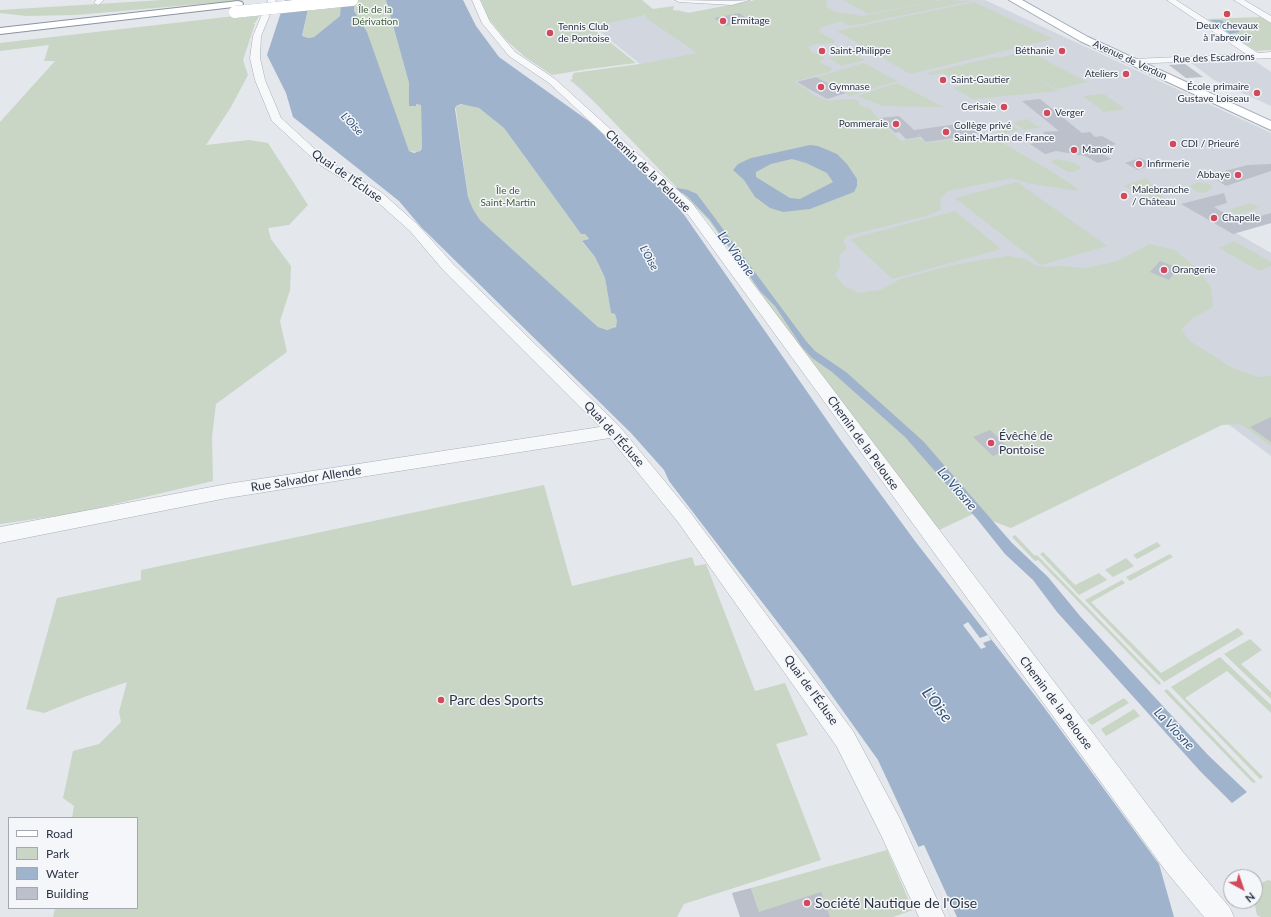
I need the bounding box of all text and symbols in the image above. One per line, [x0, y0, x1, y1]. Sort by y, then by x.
park label: Île de la Dérivation [352, 4, 398, 28]
marker: Deux chevaux à l'abrevoir [1222, 9, 1232, 19]
place label: Ermitage [731, 15, 770, 27]
marker: Ermitage [718, 16, 728, 26]
place label: Deux chevaux à l'abrevoir [1196, 20, 1258, 44]
place label: Tennis Club de Pontoise [558, 21, 610, 44]
marker: Tennis Club de Pontoise [545, 28, 555, 38]
street label: Avenue de Verdun [1091, 38, 1169, 82]
place label: Saint-Philippe [830, 45, 891, 57]
place label: Béthanie [1015, 45, 1054, 57]
marker: Saint-Philippe [817, 46, 827, 56]
marker: Béthanie [1057, 46, 1067, 56]
street label: Rue des Escadrons [1173, 51, 1255, 65]
place label: Ateliers [1085, 68, 1118, 80]
marker: Ateliers [1121, 69, 1131, 79]
place label: Saint-Gautier [951, 74, 1009, 86]
marker: Saint-Gautier [938, 75, 948, 85]
place label: Gymnase [829, 81, 870, 93]
place label: École primaire Gustave Loiseau [1178, 81, 1249, 104]
marker: Gymnase [816, 82, 826, 92]
marker: École primaire Gustave Loiseau [1252, 88, 1262, 98]
place label: Cerisaie [961, 101, 996, 113]
marker: Cerisaie [999, 102, 1009, 112]
place label: Verger [1055, 107, 1084, 119]
marker: Verger [1042, 108, 1052, 118]
water label: L'Oise [338, 110, 366, 138]
place label: Pommeraie [839, 118, 888, 130]
marker: Pommeraie [891, 119, 901, 129]
place label: Collège privé Saint-Martin de France [954, 120, 1054, 144]
street label: Chemin de la Pelouse [602, 127, 694, 215]
marker: Collège privé Saint-Martin de France [941, 127, 951, 137]
place label: CDI / Prieuré [1181, 138, 1239, 150]
marker: CDI / Prieuré [1168, 139, 1178, 149]
place label: Manoir [1082, 144, 1113, 156]
marker: Manoir [1069, 145, 1079, 155]
street label: Quai de l'Écluse [309, 146, 385, 206]
place label: Infirmerie [1147, 158, 1189, 170]
marker: Infirmerie [1134, 159, 1144, 169]
place label: Abbaye [1197, 169, 1230, 181]
marker: Abbaye [1233, 170, 1243, 180]
place label: Malebranche / Château [1132, 184, 1189, 208]
park label: Île de Saint-Martin [480, 185, 536, 208]
marker: Malebranche / Château [1119, 191, 1129, 201]
place label: Chapelle [1222, 212, 1260, 224]
marker: Chapelle [1209, 213, 1219, 223]
water label: La Viosne [714, 229, 758, 279]
water label: L'Oise [637, 243, 661, 273]
place label: Orangerie [1172, 264, 1216, 276]
marker: Orangerie [1159, 265, 1169, 275]
street label: Chemin de la Pelouse [824, 393, 902, 493]
street label: Quai de l'Écluse [581, 398, 647, 470]
place label: Évêché de Pontoise [999, 429, 1053, 457]
marker: Évêché de Pontoise [986, 438, 996, 448]
street label: Rue Salvador Allende [250, 463, 362, 495]
water label: La Viosne [934, 464, 980, 514]
street label: Quai de l'Écluse [781, 652, 841, 728]
street label: Chemin de la Pelouse [1016, 654, 1096, 752]
water label: L'Oise [918, 684, 956, 726]
place label: Parc des Sports [449, 692, 543, 708]
marker: Parc des Sports [436, 695, 446, 705]
water label: La Viosne [1151, 705, 1197, 753]
legend [8, 817, 138, 909]
text: Road [46, 826, 73, 841]
text: Park [46, 846, 69, 861]
text: Water [46, 866, 79, 881]
north arrow [1223, 869, 1263, 909]
text: Building [46, 886, 89, 901]
text: N [1243, 890, 1258, 906]
place label: Société Nautique de l'Oise [815, 895, 977, 911]
marker: Société Nautique de l'Oise [802, 898, 812, 908]

